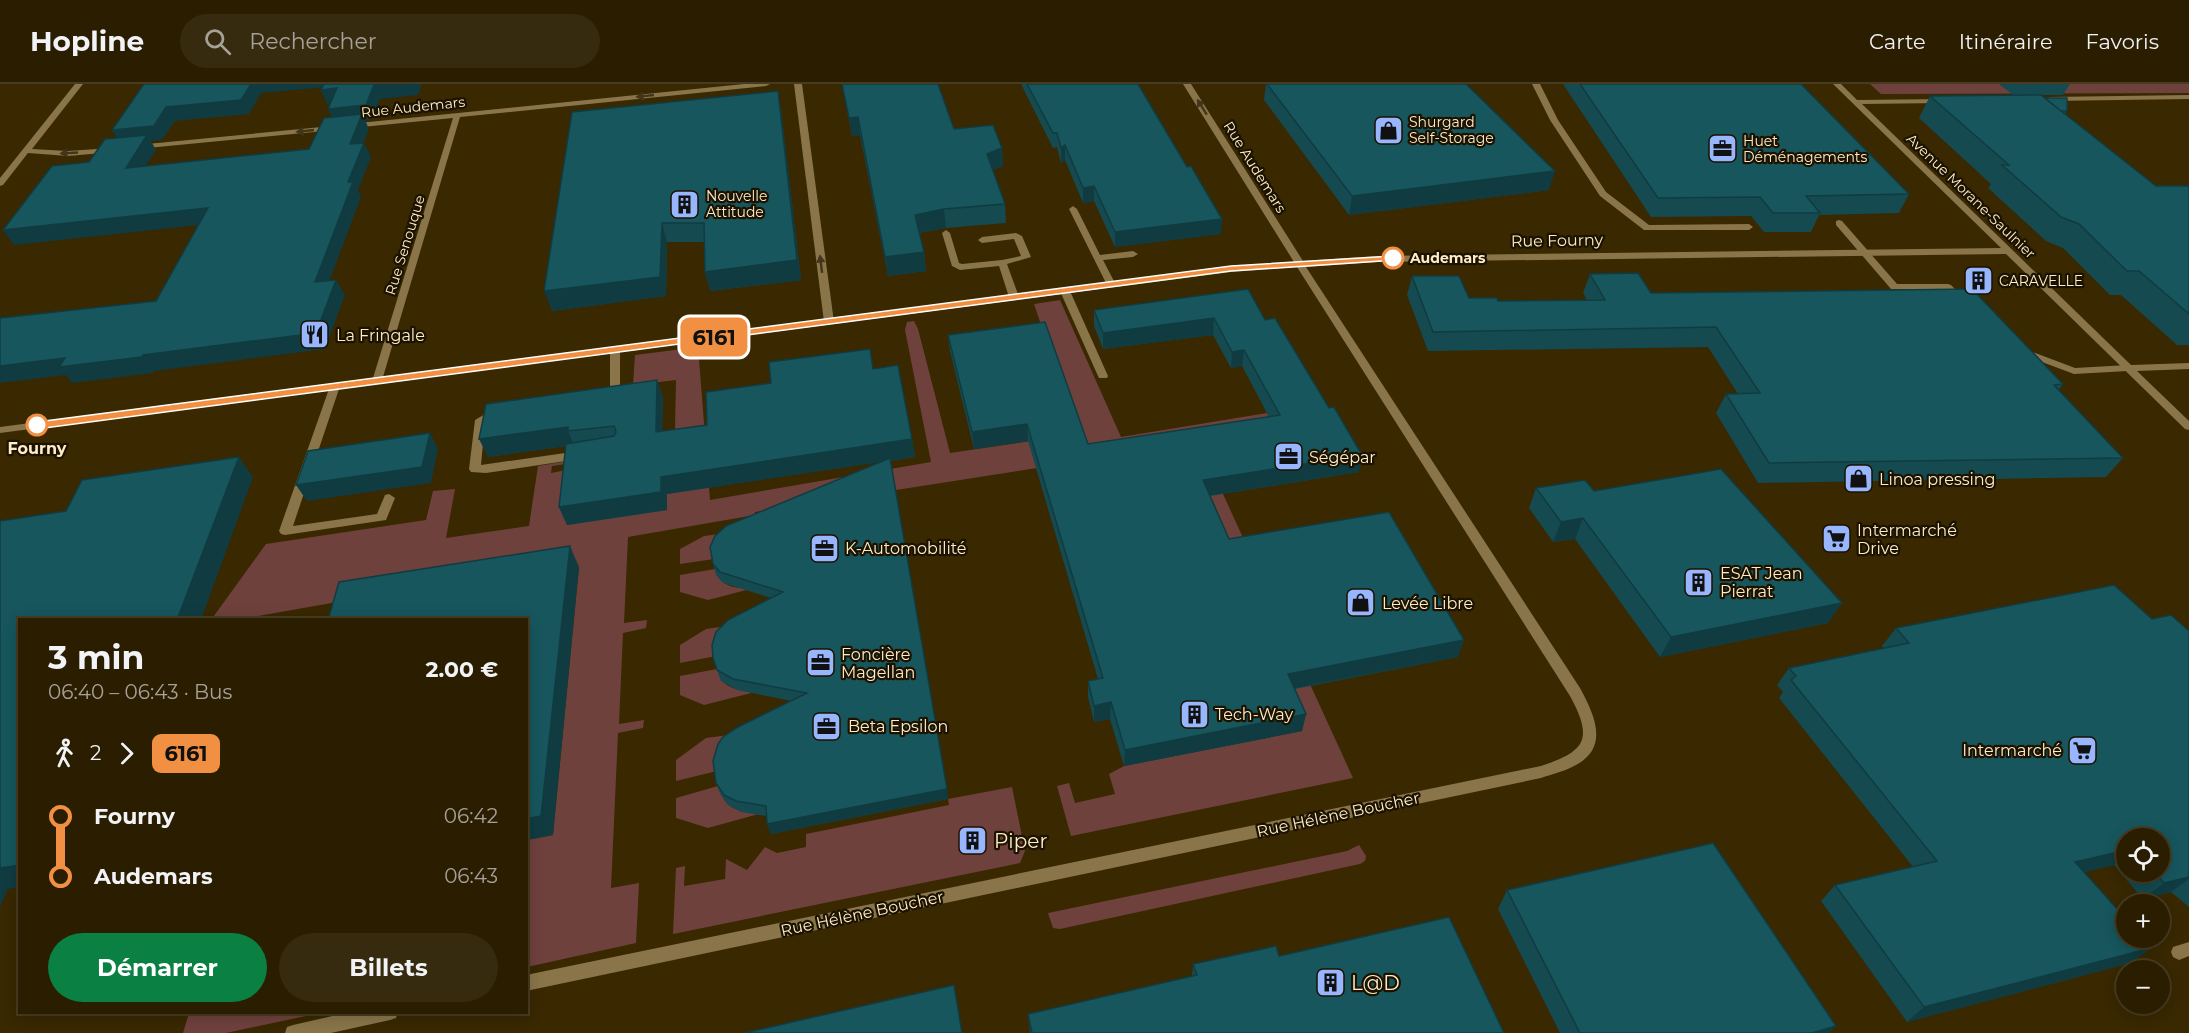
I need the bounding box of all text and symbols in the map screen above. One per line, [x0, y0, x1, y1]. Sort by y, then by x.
search box [180, 14, 600, 68]
text: Hopline [30, 24, 144, 58]
icon: search [201, 25, 234, 58]
text: Rechercher [249, 28, 377, 55]
text: Carte [1869, 29, 1926, 54]
text: Itinéraire [1959, 29, 2053, 54]
text: Favoris [2086, 29, 2159, 54]
one-way arrow [635, 91, 654, 101]
street label: Rue Audemars [360, 93, 466, 121]
one-way arrow [1196, 99, 1207, 115]
place label: Shurgard Self-Storage [1409, 113, 1494, 147]
shop icon: Shurgard Self-Storage [1372, 114, 1404, 146]
street label: Rue Audemars [1220, 118, 1290, 216]
one-way arrow [295, 126, 314, 136]
street label: Avenue Morane-Saulnier [1903, 130, 2040, 263]
place label: Huet Déménagements [1743, 132, 1868, 166]
office icon: Huet Déménagements [1706, 133, 1738, 165]
one-way arrow [59, 149, 78, 158]
place label: Nouvelle Attitude [706, 187, 767, 221]
building icon: Nouvelle Attitude [669, 188, 701, 220]
street label: Rue Senouque [381, 193, 429, 297]
street label: Rue Fourny [1511, 230, 1604, 251]
marker: Audemars [1382, 247, 1404, 269]
place label: Audemars [1409, 249, 1486, 267]
one-way arrow [817, 254, 826, 273]
building icon: CARAVELLE [1962, 265, 1994, 297]
place label: CARAVELLE [1999, 272, 2083, 290]
line badge: 6161 [672, 318, 756, 356]
restaurant icon: La Fringale [299, 319, 331, 351]
text: 6161 [692, 325, 736, 350]
place label: La Fringale [336, 326, 425, 345]
marker: Fourny [26, 414, 48, 436]
place label: Fourny [8, 439, 67, 458]
office icon: Ségépar [1272, 441, 1304, 473]
place label: Ségépar [1309, 448, 1376, 467]
shop icon: Linoa pressing [1842, 463, 1874, 495]
place label: Linoa pressing [1879, 470, 1996, 489]
place label: Intermarché Drive [1857, 521, 1957, 558]
supermarket icon: Intermarché Drive [1820, 523, 1852, 555]
office icon: K-Automobilité [808, 532, 840, 564]
place label: K-Automobilité [845, 539, 967, 558]
place label: ESAT Jean Pierrat [1720, 564, 1803, 601]
building icon: ESAT Jean Pierrat [1683, 566, 1715, 598]
shop icon: Levée Libre [1345, 587, 1377, 619]
place label: Levée Libre [1382, 594, 1473, 613]
text: 3 min [48, 637, 144, 677]
place label: Foncière Magellan [841, 645, 915, 682]
office icon: Foncière Magellan [804, 647, 836, 679]
text: 2.00 € [425, 656, 498, 683]
text: 06:40 – 06:43 · Bus [48, 680, 232, 704]
building icon: Tech-Way [1178, 698, 1210, 730]
place label: Tech-Way [1215, 705, 1293, 724]
office icon: Beta Epsilon [811, 710, 843, 742]
place label: Beta Epsilon [848, 717, 948, 736]
supermarket icon: Intermarché [2067, 734, 2099, 766]
icon: walk [48, 737, 81, 770]
icon: forward [110, 737, 143, 770]
text: 2 [90, 741, 101, 765]
text: 6161 [164, 741, 208, 766]
place label: Intermarché [1962, 741, 2062, 760]
street label: Rue Hélène Boucher [1255, 788, 1421, 841]
text: Fourny [94, 803, 175, 830]
text: 06:42 [444, 804, 498, 828]
building icon: Piper [957, 825, 989, 857]
map controls [2116, 828, 2170, 1014]
button: locate [2116, 828, 2170, 882]
place label: Piper [994, 829, 1047, 853]
text: Audemars [94, 863, 213, 890]
text: 06:43 [444, 864, 498, 888]
street label: Rue Hélène Boucher [779, 887, 945, 940]
button: + [2116, 894, 2170, 948]
button: Démarrer [48, 933, 267, 1002]
button: Billets [279, 933, 498, 1002]
button: − [2116, 960, 2170, 1014]
building icon: L@D [1314, 967, 1346, 999]
place label: L@D [1351, 971, 1400, 995]

